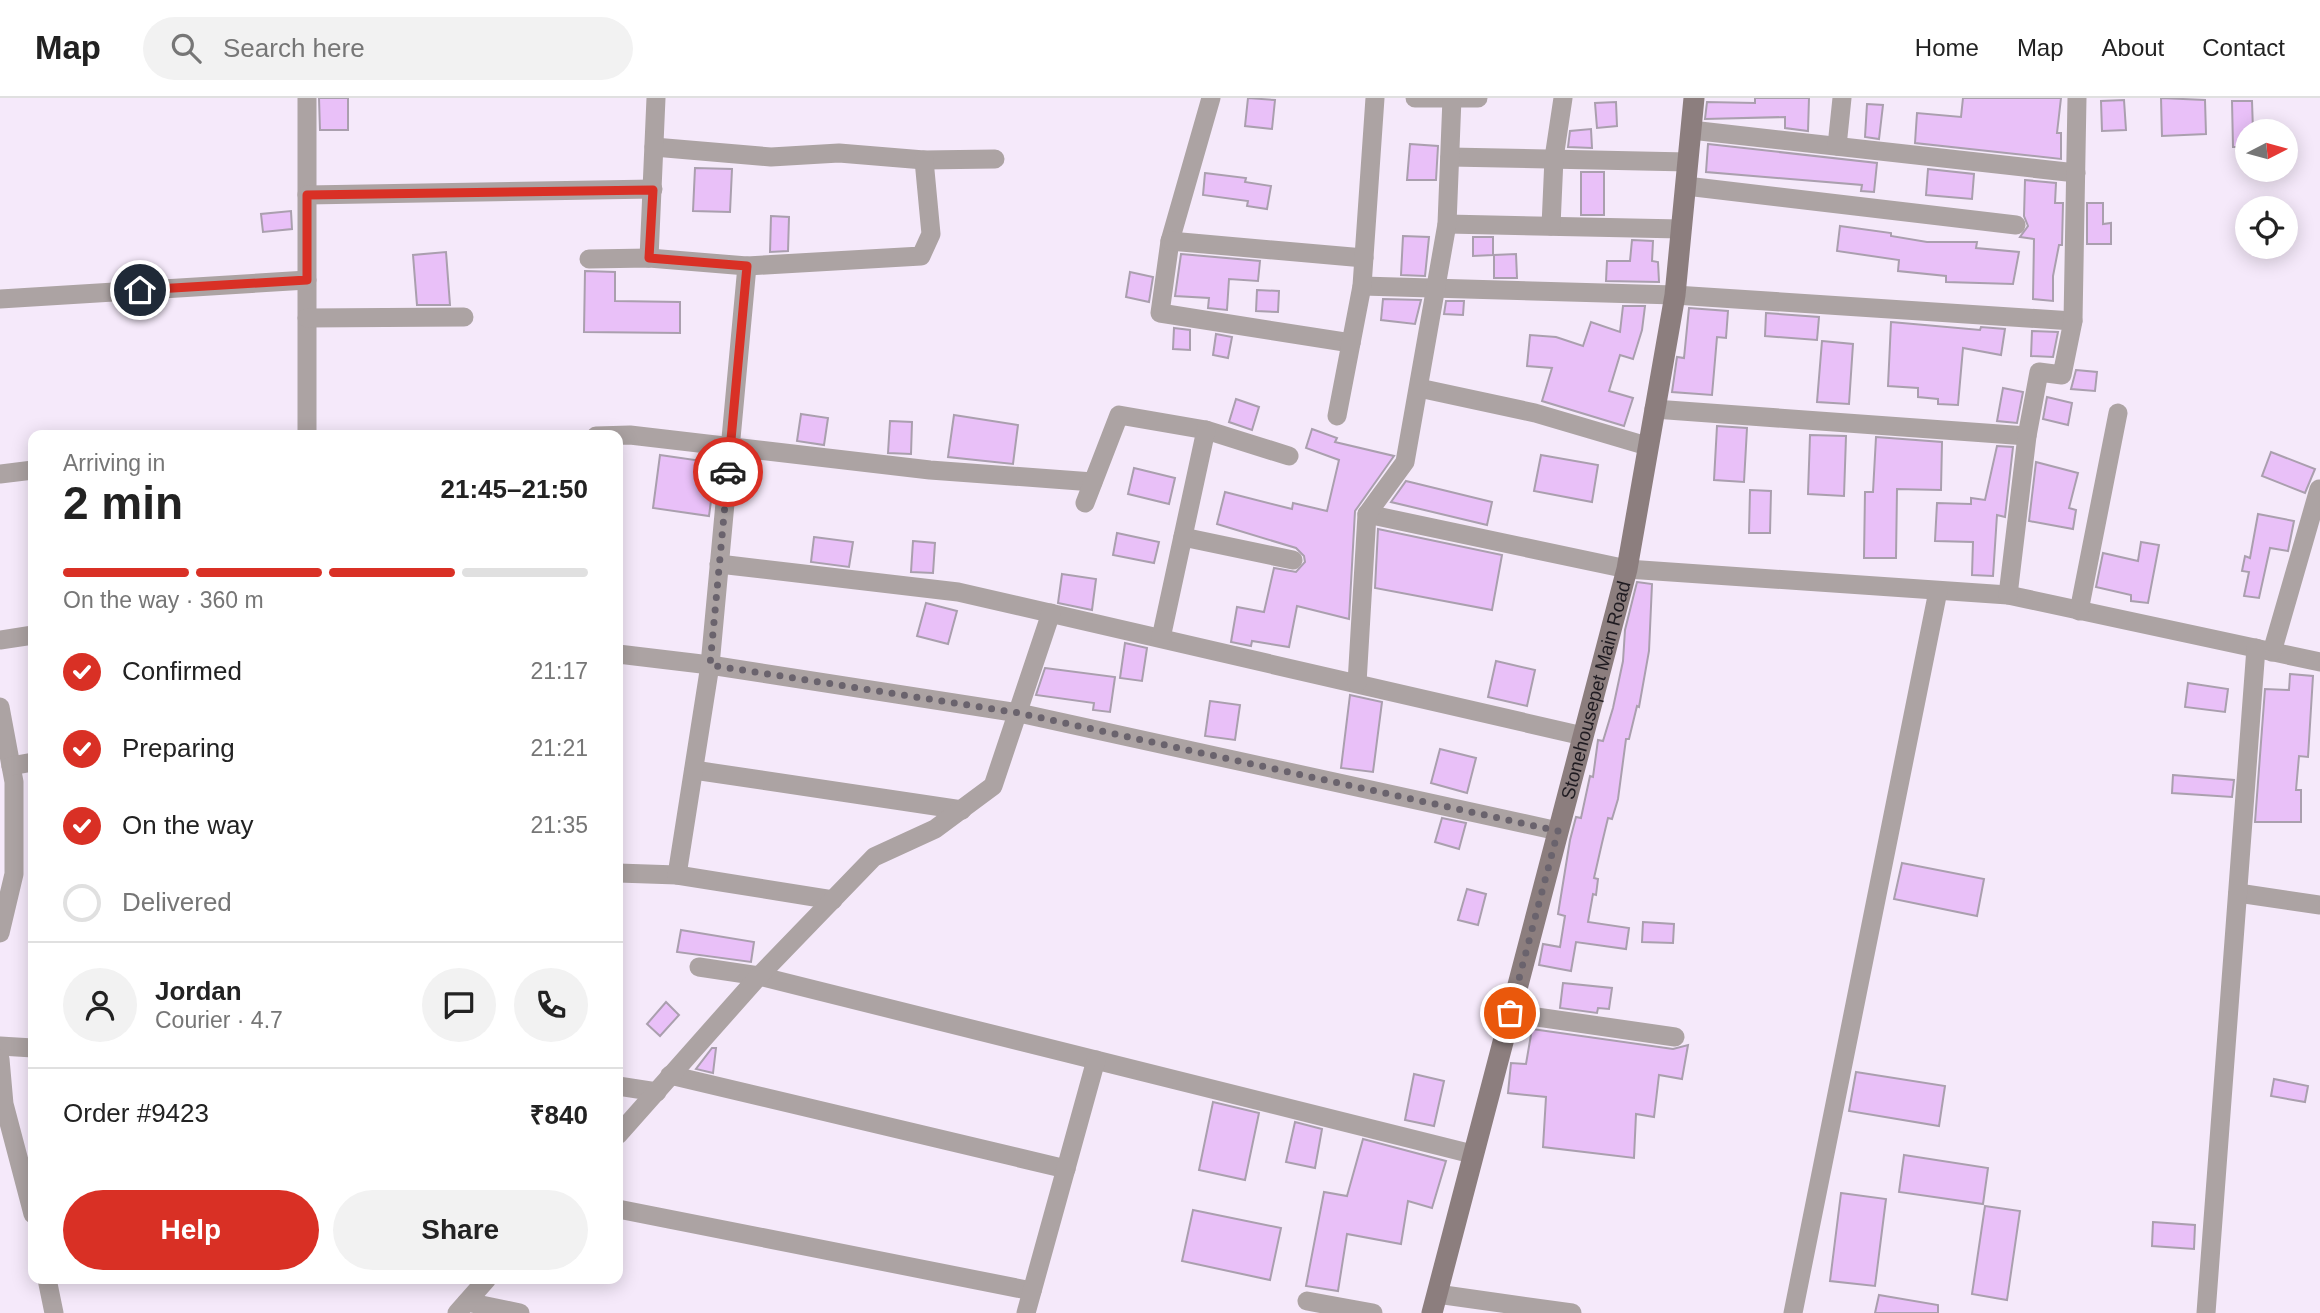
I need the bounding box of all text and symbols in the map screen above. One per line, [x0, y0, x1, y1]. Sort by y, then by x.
search box [143, 17, 633, 80]
text: Map [35, 29, 101, 66]
icon: search [167, 29, 205, 67]
text: Search here [223, 33, 365, 63]
text: Home [1915, 34, 1979, 61]
text: Map [2017, 34, 2064, 61]
text: About [2102, 34, 2164, 61]
text: Contact [2202, 34, 2285, 61]
north arrow [2235, 119, 2298, 182]
map controls [2235, 119, 2298, 259]
button: locate [2235, 196, 2298, 259]
pin [110, 260, 170, 320]
icon: home [121, 271, 159, 309]
courier [693, 437, 763, 507]
text: Arriving in [63, 450, 165, 476]
icon: car [709, 453, 747, 491]
text: 21:45–21:50 [441, 474, 588, 504]
text: 2 min [63, 477, 183, 529]
street label: Stonehousepet Main Road [1557, 579, 1634, 802]
text: On the way · 360 m [63, 587, 264, 613]
icon: check [63, 653, 101, 691]
text: Confirmed [122, 656, 242, 686]
text: 21:17 [530, 658, 588, 684]
icon: check [63, 730, 101, 768]
text: Preparing [122, 733, 235, 763]
text: 21:21 [530, 735, 588, 761]
icon: check [63, 807, 101, 845]
text: On the way [122, 810, 254, 840]
text: 21:35 [530, 812, 588, 838]
text: Delivered [122, 887, 232, 917]
button: person [63, 968, 137, 1042]
button: chat [422, 968, 496, 1042]
button: phone [514, 968, 588, 1042]
text: Jordan [155, 976, 242, 1006]
pin [1480, 983, 1540, 1043]
icon: bag [1491, 994, 1529, 1032]
text: Courier · 4.7 [155, 1007, 283, 1033]
text: Order #9423 [63, 1098, 209, 1128]
text: ₹840 [530, 1100, 588, 1130]
button: Help [63, 1190, 319, 1270]
button: Share [333, 1190, 588, 1270]

